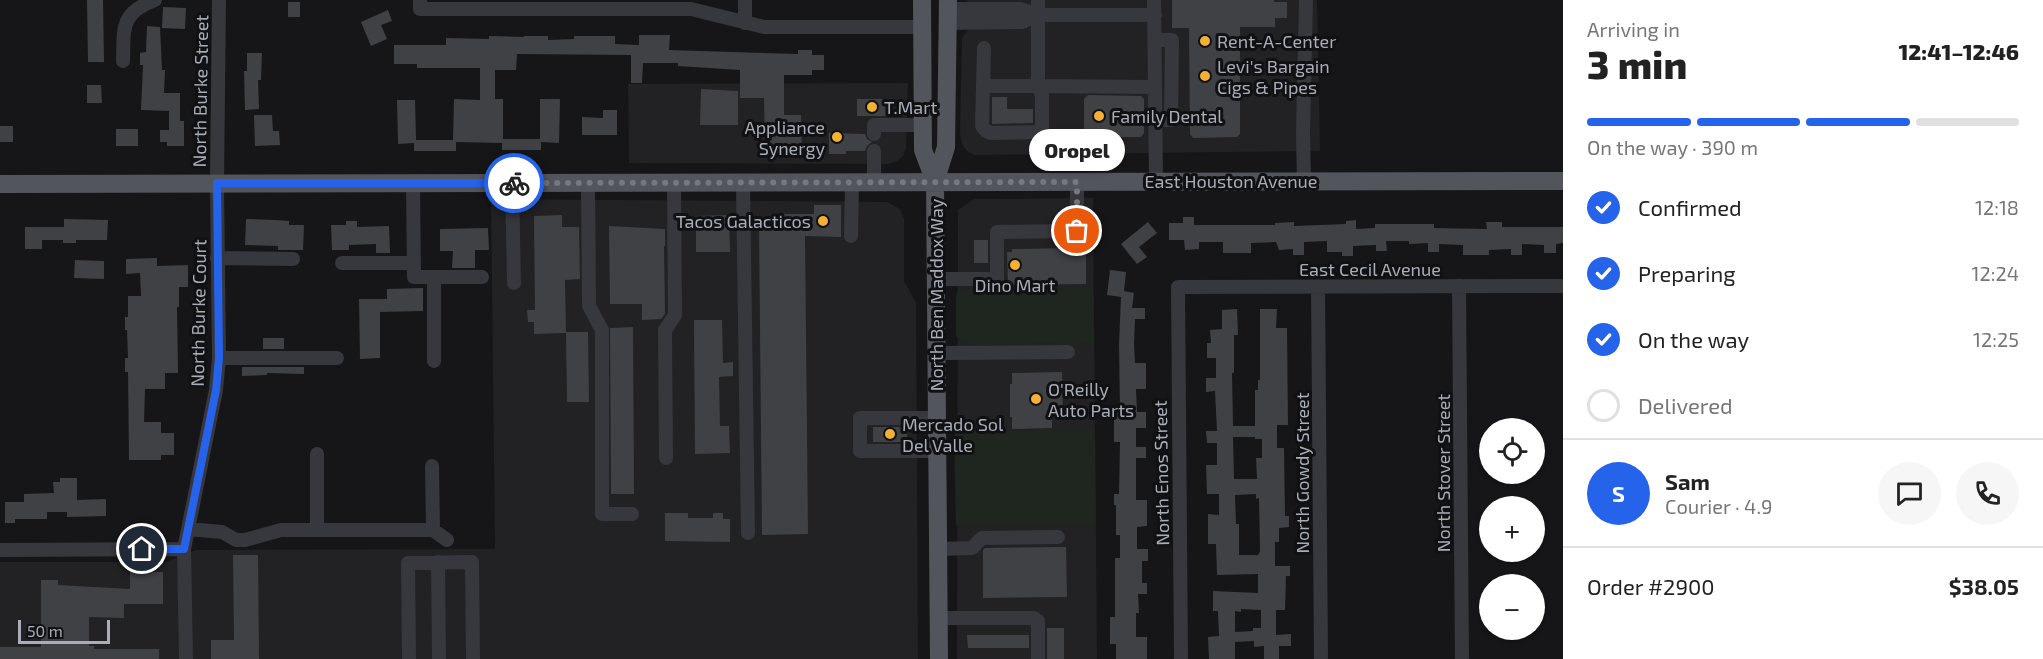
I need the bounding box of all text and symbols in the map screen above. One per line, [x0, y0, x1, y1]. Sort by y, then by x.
street label: North Burke Street [188, 14, 212, 168]
text: Arriving in [1587, 17, 1680, 41]
place label: Rent-A-Center [1217, 30, 1336, 52]
marker: Rent-A-Center [1198, 34, 1212, 48]
text: 12:41–12:46 [1898, 38, 2019, 64]
text: 3 min [1587, 40, 1687, 87]
place label: Levi's Bargain Cigs & Pipes [1217, 55, 1330, 98]
marker: Levi's Bargain Cigs & Pipes [1198, 69, 1212, 83]
place label: T.Mart [884, 96, 937, 118]
marker: T.Mart [865, 100, 879, 114]
place label: Family Dental [1111, 105, 1223, 127]
marker: Family Dental [1092, 109, 1106, 123]
place label: Appliance Synergy [744, 116, 825, 159]
callout: Oropel [1029, 129, 1125, 171]
marker: Appliance Synergy [830, 130, 844, 144]
text: On the way · 390 m [1587, 135, 1758, 159]
text: Oropel [1044, 138, 1110, 162]
courier [484, 153, 544, 213]
icon: bike [498, 167, 531, 200]
street label: East Houston Avenue [1144, 170, 1318, 192]
icon: check [1587, 191, 1620, 224]
text: Confirmed [1638, 194, 1742, 220]
text: 12:18 [1975, 195, 2019, 219]
street label: North Ben Maddox Way [925, 198, 947, 391]
pin [1051, 205, 1102, 256]
place label: Tacos Galacticos [676, 210, 811, 232]
marker: Tacos Galacticos [816, 214, 830, 228]
icon: bag [1060, 214, 1093, 247]
street label: North Burke Court [186, 239, 210, 387]
icon: check [1587, 257, 1620, 290]
marker: Dino Mart [1008, 258, 1022, 272]
street label: East Cecil Avenue [1299, 258, 1441, 280]
text: Preparing [1638, 260, 1736, 286]
text: 12:24 [1972, 261, 2019, 285]
place label: Dino Mart [975, 274, 1056, 296]
icon: check [1587, 323, 1620, 356]
text: On the way [1638, 326, 1749, 352]
text: 12:25 [1973, 327, 2019, 351]
place label: O'Reilly Auto Parts [1048, 378, 1134, 421]
marker: O'Reilly Auto Parts [1029, 392, 1043, 406]
street label: North Gowdy Street [1291, 392, 1313, 554]
text: Delivered [1638, 392, 1733, 418]
street label: North Stover Street [1432, 394, 1454, 552]
street label: North Enos Street [1149, 400, 1173, 546]
place label: Mercado Sol Del Valle [902, 413, 1004, 456]
map controls [1479, 418, 1545, 640]
button: locate [1479, 418, 1545, 484]
marker: Mercado Sol Del Valle [883, 427, 897, 441]
button: chat [1878, 462, 1941, 525]
button: phone [1956, 462, 2019, 525]
text: Sam [1665, 468, 1710, 494]
text: S [1612, 480, 1625, 506]
text: Courier · 4.9 [1665, 494, 1772, 518]
button: + [1479, 496, 1545, 562]
pin [116, 523, 167, 574]
icon: home [125, 532, 158, 565]
text: Order #2900 [1587, 573, 1715, 599]
text: $38.05 [1949, 573, 2019, 599]
button: − [1479, 574, 1545, 640]
scale bar [18, 617, 110, 644]
text: 50 m [27, 621, 63, 640]

